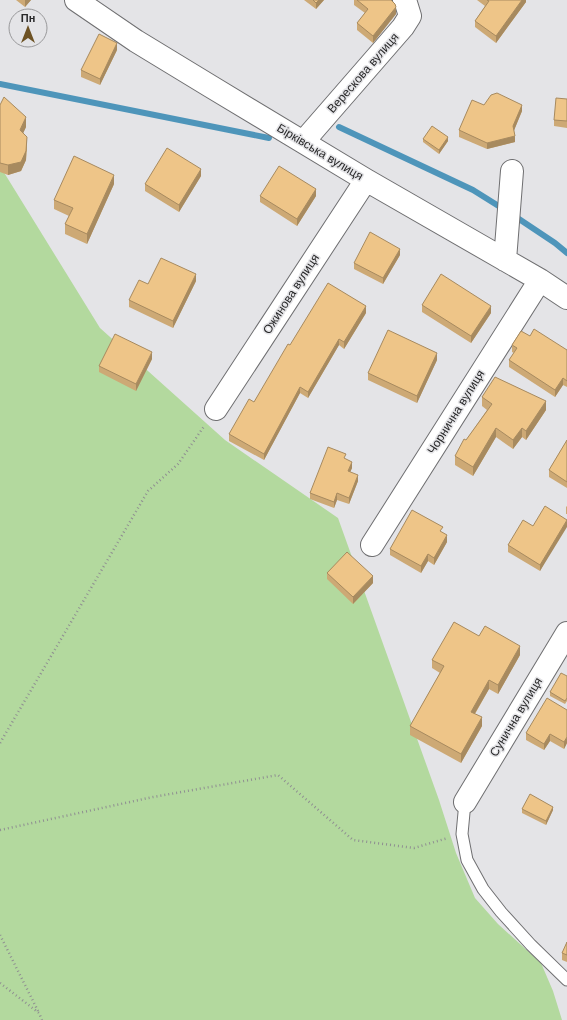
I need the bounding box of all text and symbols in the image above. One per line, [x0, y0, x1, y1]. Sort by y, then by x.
north arrow [8, 8, 48, 48]
text: Пн [21, 12, 35, 24]
street label: Верескова вулиця [324, 30, 402, 116]
street label: Бірківська вулиця [274, 121, 366, 183]
street label: Ожинова вулиця [260, 251, 322, 337]
street label: Чорнична вулиця [424, 367, 488, 457]
street label: Сунична вулиця [487, 675, 545, 759]

